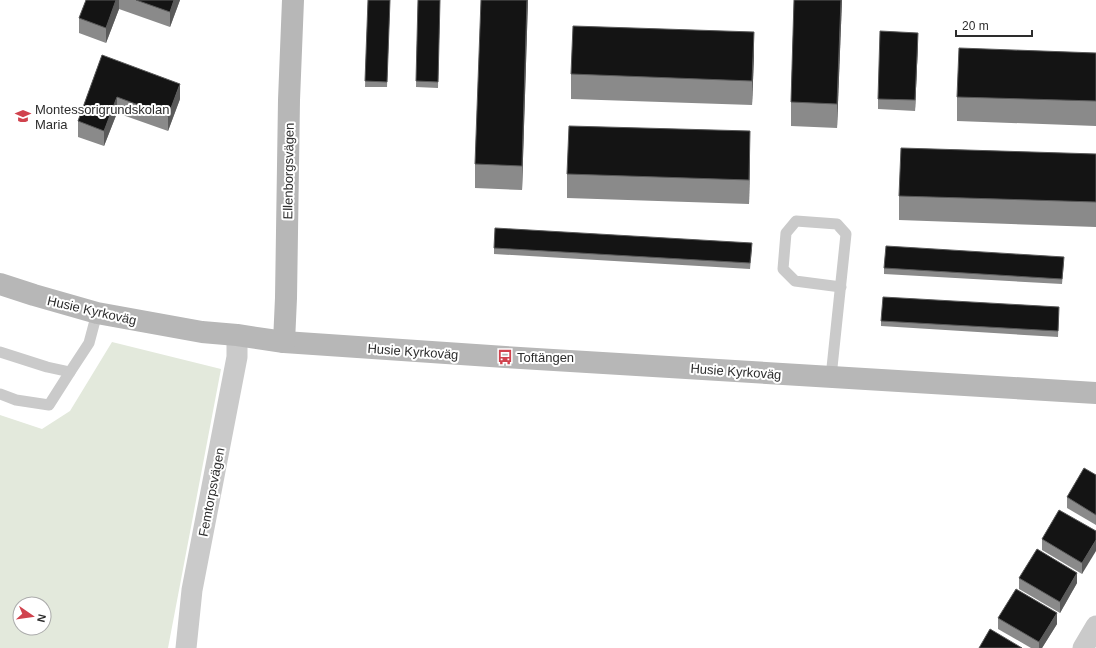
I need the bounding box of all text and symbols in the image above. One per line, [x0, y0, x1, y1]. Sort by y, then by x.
scale bar [956, 12, 1032, 38]
text: 20 m [962, 19, 989, 33]
place label: Montessorigrundskolan Maria [35, 102, 169, 132]
school or university icon: Montessorigrundskolan Maria [14, 107, 32, 125]
street label: Ellenborgsvägen [280, 122, 297, 220]
street label: Husie Kyrkoväg [46, 293, 138, 328]
street label: Husie Kyrkoväg [367, 341, 459, 362]
bus stop icon: Toftängen [496, 348, 514, 366]
place label: Toftängen [517, 350, 574, 365]
street label: Husie Kyrkoväg [690, 361, 782, 382]
street label: Femtorpsvägen [196, 446, 227, 538]
north arrow [12, 596, 52, 636]
text: N [35, 613, 48, 624]

